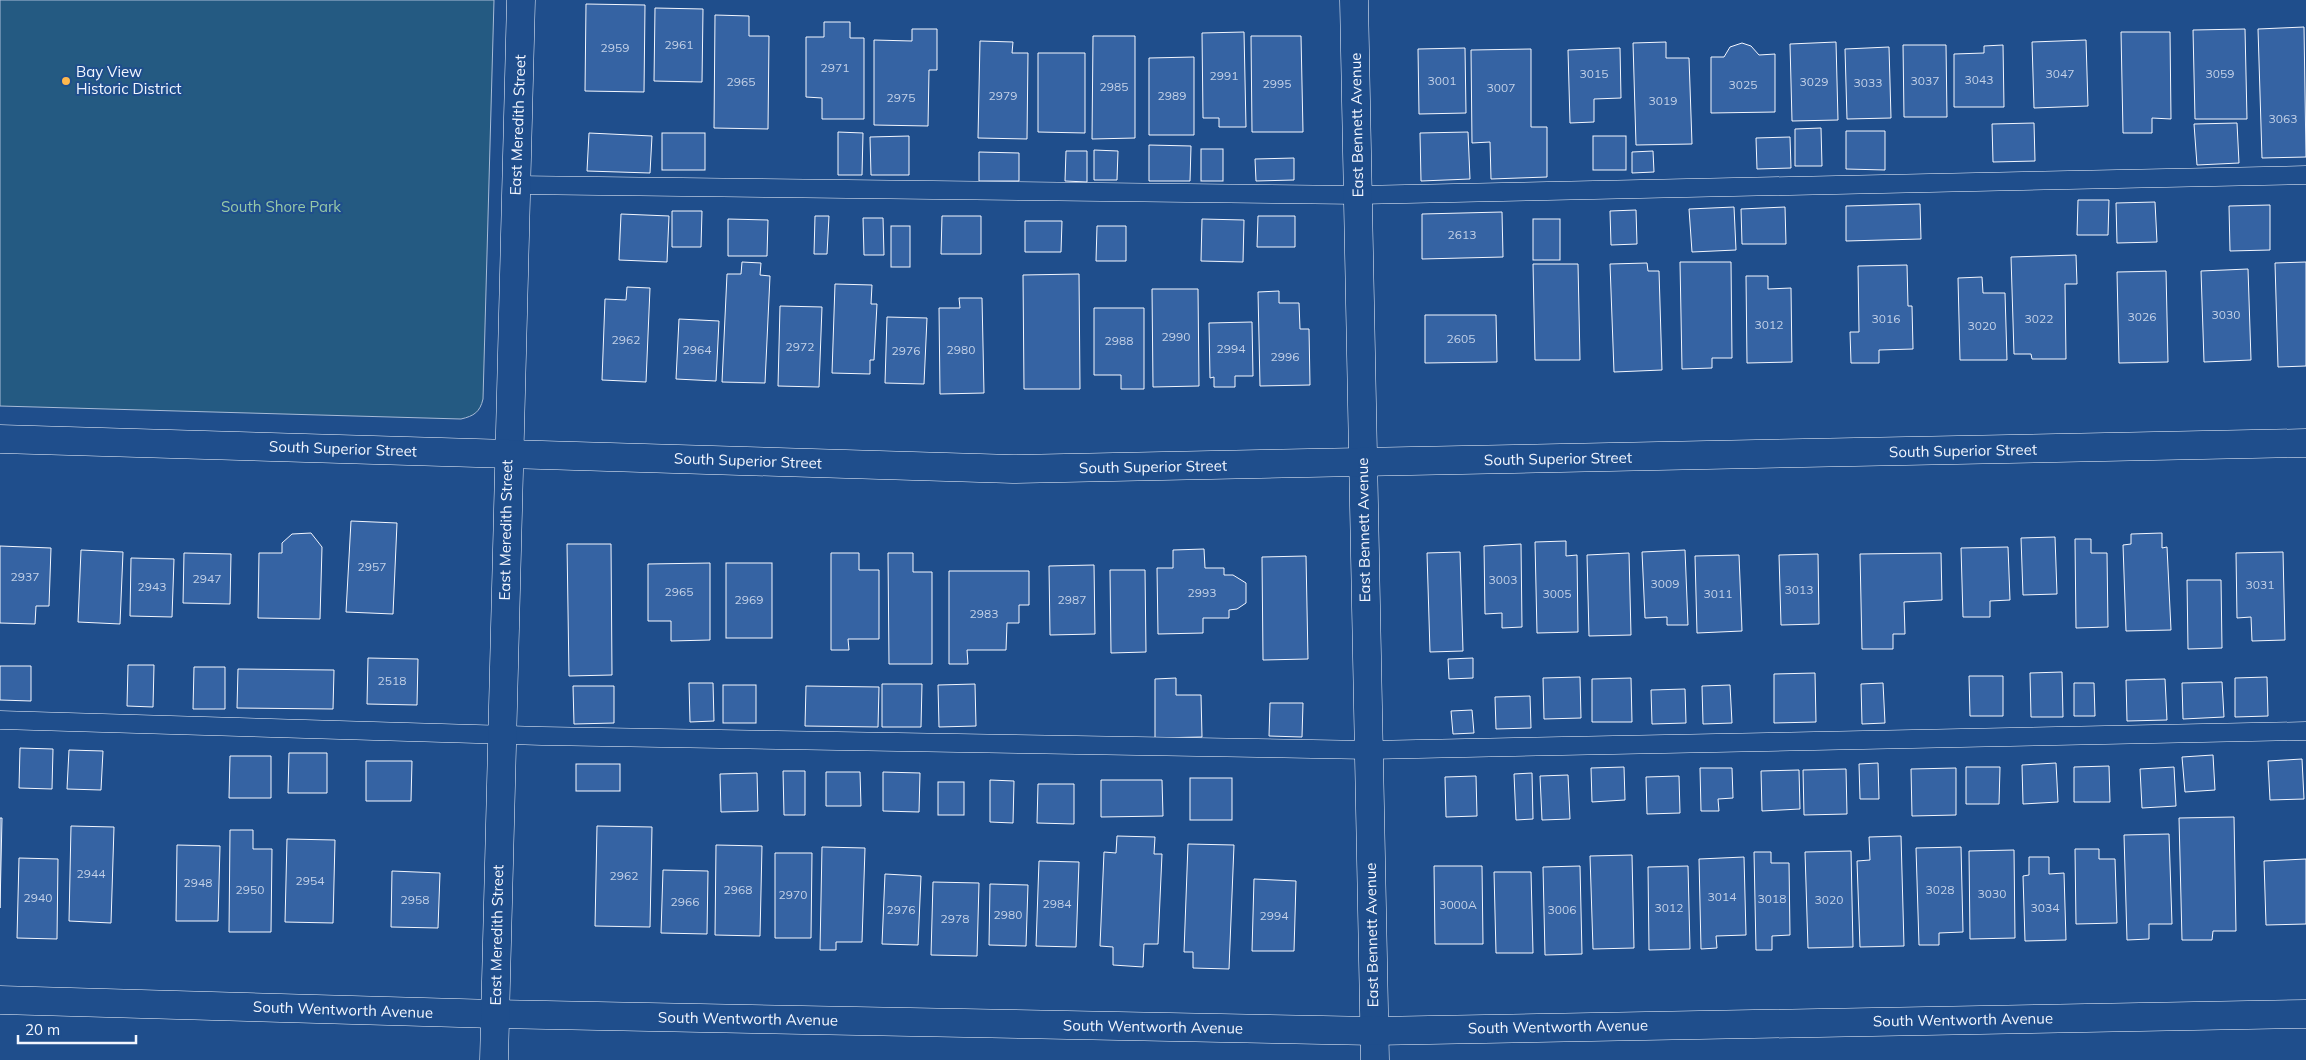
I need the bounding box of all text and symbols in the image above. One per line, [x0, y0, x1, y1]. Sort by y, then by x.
house number: 2961 [665, 37, 693, 52]
house number: 2959 [601, 40, 629, 55]
street label: East Bennett Avenue [1346, 52, 1367, 198]
street label: East Meredith Street [506, 54, 529, 196]
house number: 2971 [821, 60, 849, 75]
place label: Bay View Historic District [76, 62, 182, 98]
house number: 3015 [1580, 66, 1608, 81]
house number: 3047 [2046, 66, 2074, 81]
house number: 3059 [2206, 66, 2234, 81]
house number: 2991 [1210, 68, 1238, 83]
house number: 3043 [1965, 72, 1993, 87]
house number: 3001 [1428, 73, 1456, 88]
house number: 3037 [1911, 73, 1939, 88]
house number: 2965 [727, 74, 755, 89]
house number: 3029 [1800, 74, 1828, 89]
marker: Bay View Historic District [60, 75, 72, 87]
house number: 3033 [1854, 75, 1882, 90]
house number: 2995 [1263, 76, 1291, 91]
house number: 3025 [1729, 77, 1757, 92]
house number: 2985 [1100, 79, 1128, 94]
house number: 3007 [1487, 80, 1515, 95]
house number: 2979 [989, 88, 1017, 103]
house number: 2989 [1158, 88, 1186, 103]
house number: 2975 [887, 90, 915, 105]
house number: 3019 [1649, 93, 1677, 108]
house number: 3063 [2269, 111, 2297, 126]
park label: South Shore Park [221, 197, 341, 216]
house number: 2613 [1448, 227, 1476, 242]
house number: 3030 [2212, 307, 2240, 322]
house number: 3026 [2128, 309, 2156, 324]
house number: 3016 [1872, 311, 1900, 326]
house number: 3022 [2025, 311, 2053, 326]
house number: 3012 [1755, 317, 1783, 332]
house number: 3020 [1968, 318, 1996, 333]
house number: 2990 [1162, 329, 1190, 344]
house number: 2605 [1447, 331, 1475, 346]
house number: 2962 [612, 332, 640, 347]
house number: 2988 [1105, 333, 1133, 348]
house number: 2972 [786, 339, 814, 354]
house number: 2994 [1217, 341, 1245, 356]
house number: 2964 [683, 342, 711, 357]
house number: 2980 [947, 342, 975, 357]
house number: 2976 [892, 343, 920, 358]
house number: 2996 [1271, 349, 1299, 364]
street label: South Superior Street [269, 436, 417, 461]
street label: South Superior Street [1889, 440, 2037, 461]
street label: South Superior Street [674, 448, 822, 473]
street label: South Superior Street [1484, 448, 1632, 469]
street label: South Superior Street [1079, 456, 1227, 477]
street label: East Bennett Avenue [1353, 457, 1374, 603]
street label: East Meredith Street [495, 459, 516, 601]
house number: 2957 [358, 559, 386, 574]
house number: 2937 [11, 569, 39, 584]
house number: 2947 [193, 571, 221, 586]
house number: 3003 [1489, 572, 1517, 587]
house number: 3009 [1651, 576, 1679, 591]
house number: 3031 [2246, 577, 2274, 592]
house number: 2943 [138, 579, 166, 594]
house number: 3013 [1785, 582, 1813, 597]
house number: 2965 [665, 584, 693, 599]
house number: 2993 [1188, 585, 1216, 600]
house number: 3005 [1543, 586, 1571, 601]
house number: 3011 [1704, 586, 1732, 601]
house number: 2969 [735, 592, 763, 607]
house number: 2987 [1058, 592, 1086, 607]
house number: 2983 [970, 606, 998, 621]
house number: 2518 [378, 673, 406, 688]
street label: East Bennett Avenue [1361, 862, 1382, 1008]
street label: East Meredith Street [486, 864, 507, 1006]
house number: 2944 [77, 866, 105, 881]
house number: 2962 [610, 868, 638, 883]
house number: 2954 [296, 873, 324, 888]
house number: 2948 [184, 875, 212, 890]
house number: 2950 [236, 882, 264, 897]
house number: 2968 [724, 882, 752, 897]
house number: 3028 [1926, 882, 1954, 897]
house number: 3030 [1978, 886, 2006, 901]
house number: 2970 [779, 887, 807, 902]
house number: 3014 [1708, 889, 1736, 904]
house number: 2940 [24, 890, 52, 905]
house number: 3018 [1758, 891, 1786, 906]
house number: 2958 [401, 892, 429, 907]
house number: 3020 [1815, 892, 1843, 907]
house number: 2966 [671, 894, 699, 909]
house number: 2984 [1043, 896, 1071, 911]
house number: 3000A [1439, 897, 1477, 912]
house number: 3012 [1655, 900, 1683, 915]
house number: 3034 [2031, 900, 2059, 915]
house number: 2976 [887, 902, 915, 917]
house number: 3006 [1548, 902, 1576, 917]
house number: 2980 [994, 907, 1022, 922]
house number: 2994 [1260, 908, 1288, 923]
house number: 2978 [941, 911, 969, 926]
street label: South Wentworth Avenue [253, 997, 433, 1022]
street label: South Wentworth Avenue [658, 1007, 838, 1030]
street label: South Wentworth Avenue [1873, 1008, 2053, 1031]
scale bar [18, 1012, 135, 1044]
street label: South Wentworth Avenue [1063, 1015, 1243, 1038]
street label: South Wentworth Avenue [1468, 1015, 1648, 1038]
text: 20 m [25, 1020, 60, 1039]

